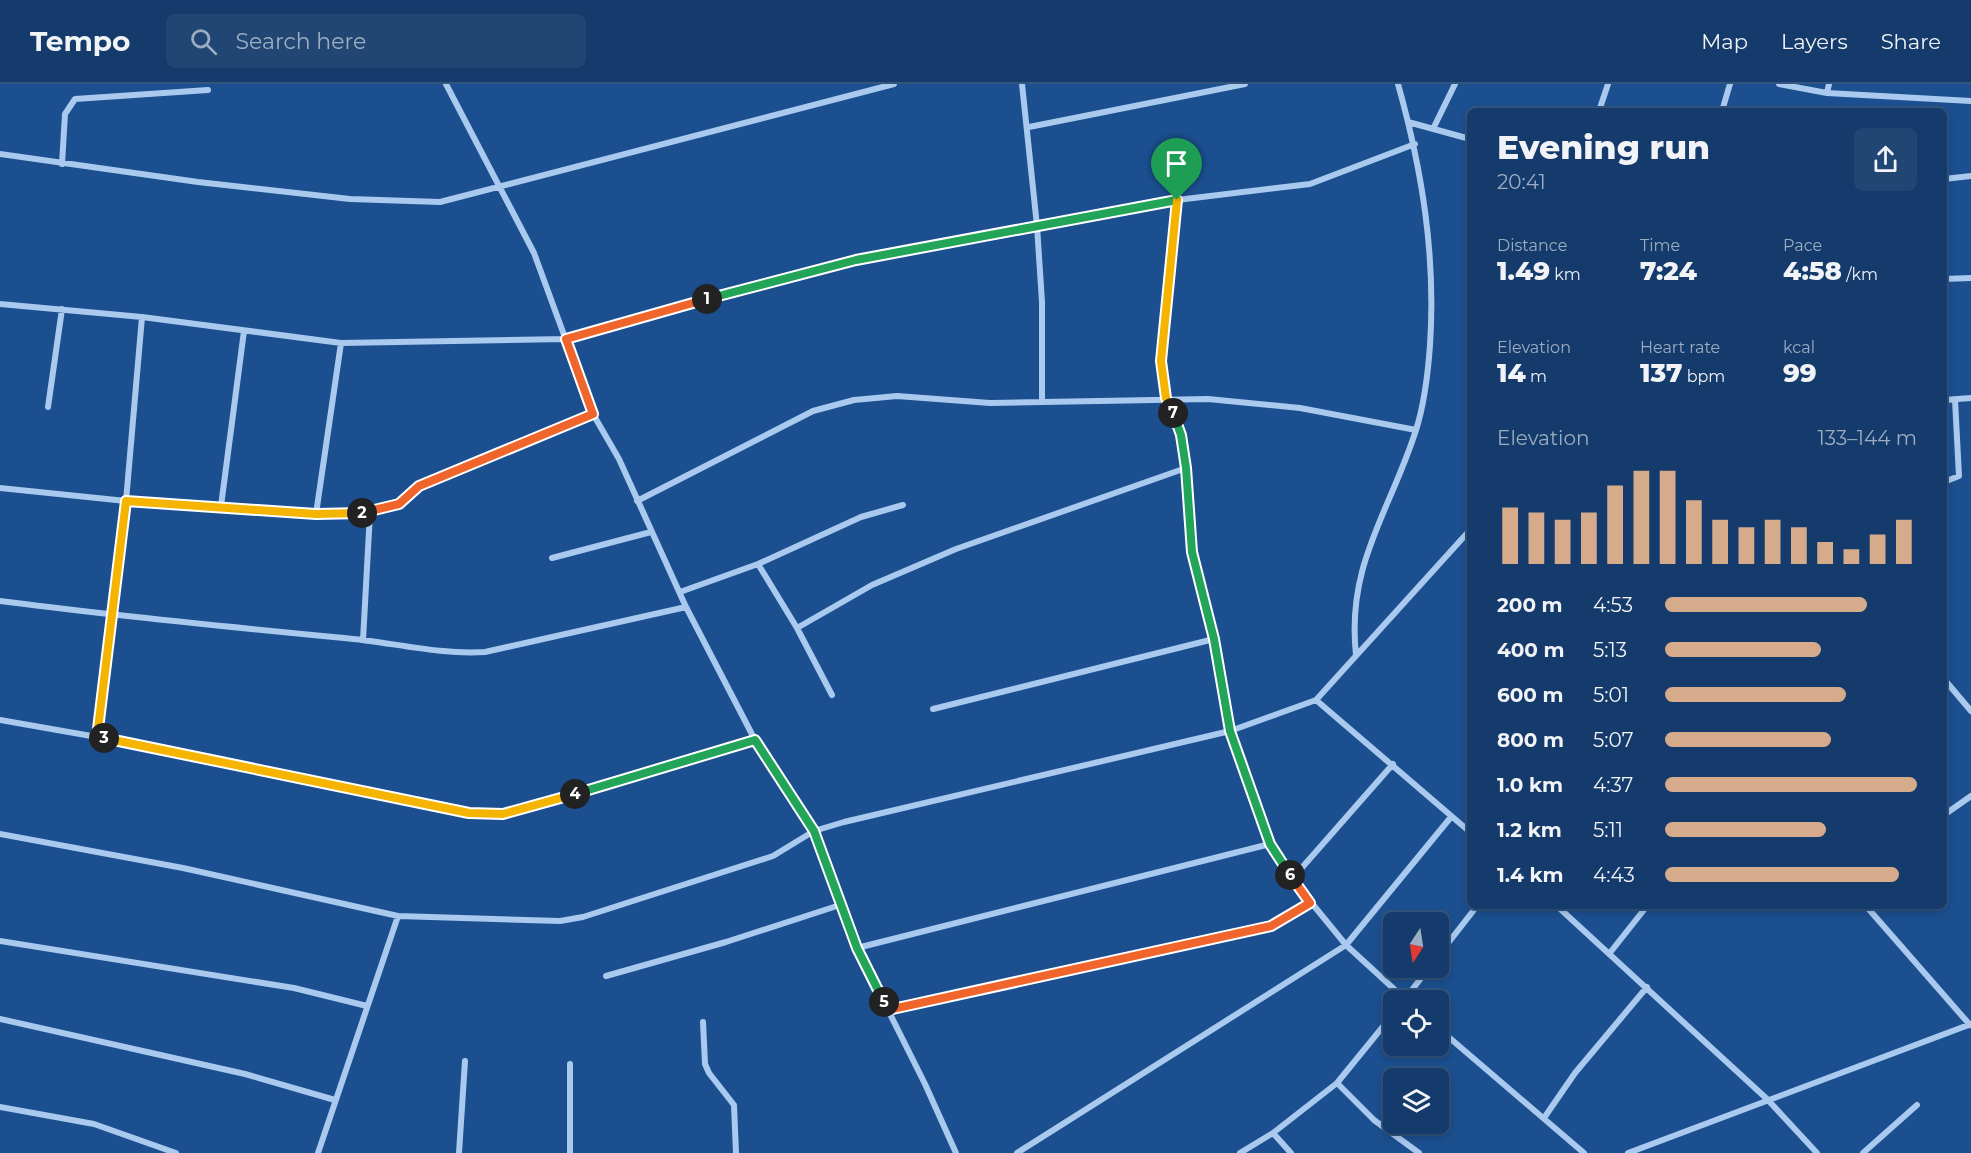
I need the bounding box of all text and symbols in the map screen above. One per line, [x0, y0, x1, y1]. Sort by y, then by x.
search box [166, 14, 586, 68]
text: Tempo [30, 24, 130, 58]
icon: search [187, 25, 220, 58]
text: Search here [235, 28, 366, 55]
text: Map [1701, 29, 1748, 54]
text: Layers [1781, 29, 1848, 54]
text: Share [1881, 29, 1941, 54]
text: Evening run [1497, 127, 1710, 167]
button: share [1854, 128, 1917, 191]
pin [1151, 138, 1202, 200]
icon: arrive [1160, 147, 1193, 180]
text: 20:41 [1497, 170, 1546, 194]
text: Distance [1497, 236, 1567, 255]
text: Time [1640, 236, 1680, 255]
text: Pace [1783, 236, 1822, 255]
text: 1.49 [1497, 255, 1550, 287]
text: 7:24 [1640, 255, 1697, 287]
text: 4:58 [1783, 255, 1842, 287]
text: km [1550, 265, 1581, 284]
text: /km [1842, 265, 1878, 284]
pin: 1 [692, 284, 722, 314]
text: 1 [704, 289, 710, 308]
text: Elevation [1497, 338, 1571, 357]
text: Heart rate [1640, 338, 1720, 357]
text: kcal [1783, 338, 1815, 357]
text: 14 [1497, 357, 1526, 389]
text: 137 [1640, 357, 1682, 389]
text: 99 [1783, 357, 1817, 389]
text: m [1526, 367, 1547, 386]
text: bpm [1682, 367, 1725, 386]
pin: 7 [1158, 398, 1188, 428]
text: 7 [1168, 403, 1178, 422]
text: Elevation [1497, 426, 1589, 450]
text: 133–144 m [1818, 426, 1917, 450]
pin: 2 [347, 498, 377, 528]
text: 2 [357, 503, 367, 522]
text: 200 m [1497, 593, 1563, 617]
text: 4:53 [1593, 593, 1633, 617]
text: 400 m [1497, 638, 1565, 662]
text: 5:13 [1593, 638, 1627, 662]
text: 600 m [1497, 683, 1564, 707]
text: 5:01 [1593, 683, 1629, 707]
pin: 3 [89, 723, 119, 753]
text: 3 [99, 728, 109, 747]
text: 800 m [1497, 728, 1564, 752]
text: 5:07 [1593, 728, 1633, 752]
text: 1.0 km [1497, 773, 1563, 797]
text: 4:37 [1593, 773, 1633, 797]
pin: 4 [560, 779, 590, 809]
text: 4 [569, 784, 581, 803]
text: 1.2 km [1497, 818, 1562, 842]
text: 5:11 [1593, 818, 1623, 842]
pin: 6 [1275, 860, 1305, 890]
text: 1.4 km [1497, 863, 1564, 887]
text: 4:43 [1593, 863, 1635, 887]
text: 6 [1285, 865, 1295, 884]
north arrow [1383, 912, 1449, 978]
map controls [1383, 912, 1449, 1134]
pin: 5 [869, 987, 899, 1017]
button: locate [1383, 990, 1449, 1056]
text: 5 [879, 992, 889, 1011]
button: layers [1383, 1068, 1449, 1134]

